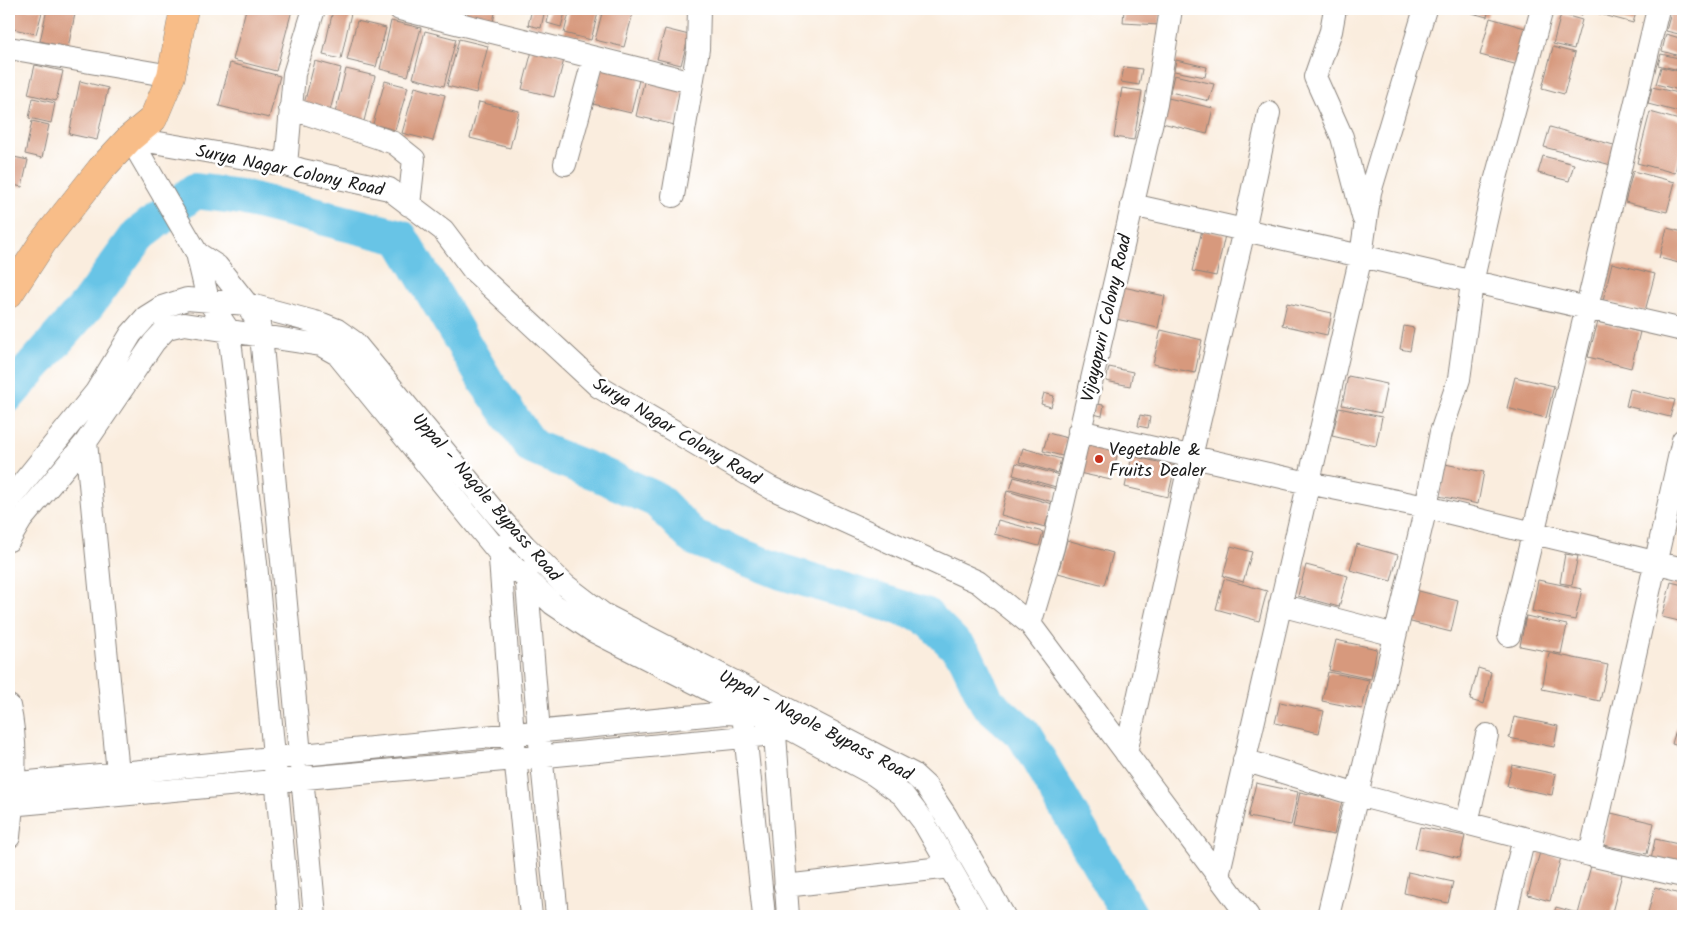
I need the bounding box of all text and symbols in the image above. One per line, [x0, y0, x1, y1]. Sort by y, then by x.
street label: Surya Nagar Colony Road [193, 137, 388, 206]
street label: Vijayapuri Colony Road [1074, 231, 1141, 405]
street label: Surya Nagar Colony Road [587, 370, 767, 495]
street label: Uppal - Nagole Bypass Road [404, 407, 568, 590]
place label: Vegetable & Fruits Dealer [1109, 436, 1207, 486]
marker: Vegetable & Fruits Dealer [1093, 453, 1105, 465]
street label: Uppal - Nagole Bypass Road [713, 663, 918, 790]

